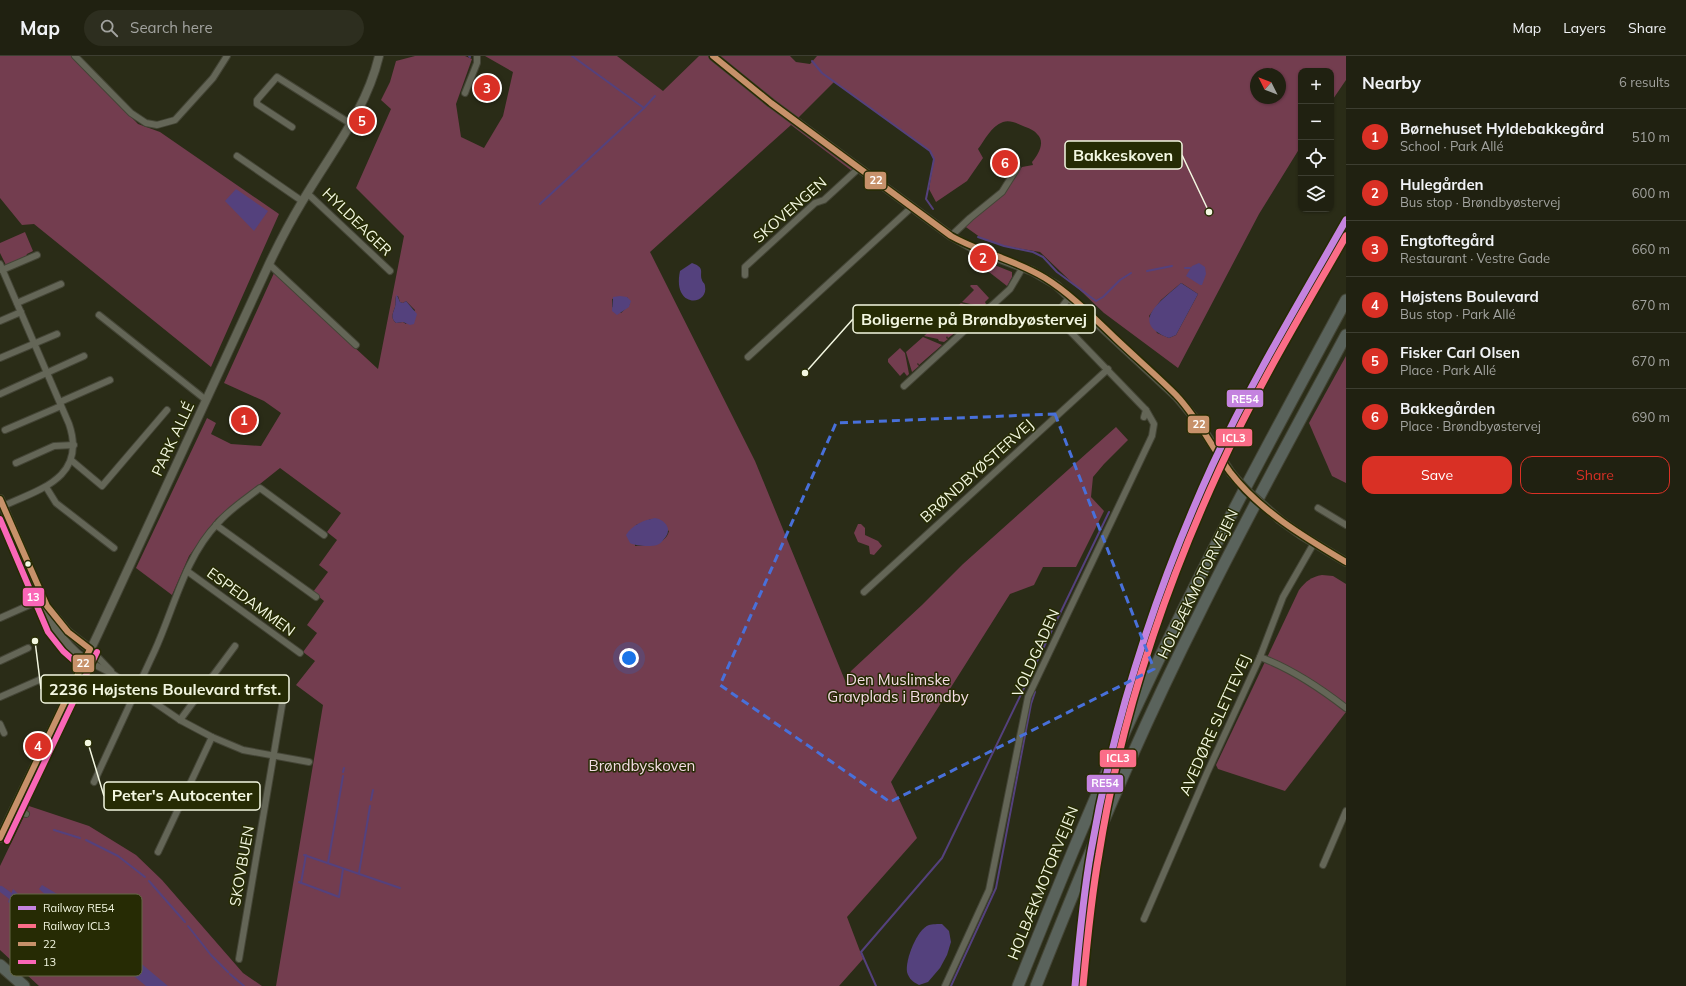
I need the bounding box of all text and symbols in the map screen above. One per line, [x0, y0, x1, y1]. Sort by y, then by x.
search box [84, 10, 364, 46]
text: Map [20, 16, 60, 40]
icon: search [98, 17, 120, 39]
text: Search here [130, 18, 213, 37]
text: Map [1512, 19, 1541, 37]
text: Layers [1563, 19, 1606, 37]
text: Share [1628, 19, 1666, 37]
north arrow [1250, 68, 1286, 104]
map controls [1298, 68, 1334, 212]
button: + [1298, 68, 1334, 104]
text: Nearby [1362, 72, 1421, 93]
pin: 3 [474, 73, 500, 103]
text: 6 results [1619, 74, 1670, 90]
button: − [1298, 104, 1334, 140]
pin: 5 [349, 106, 375, 136]
text: Børnehuset Hyldebakkegård [1400, 119, 1604, 138]
text: 1 [1371, 129, 1379, 145]
text: 510 m [1632, 129, 1670, 145]
text: School · Park Allé [1400, 138, 1503, 154]
button: locate [1298, 140, 1334, 176]
callout: Bakkeskoven [1065, 141, 1182, 169]
text: Bakkeskoven [1073, 145, 1173, 165]
pin: 6 [992, 148, 1018, 178]
line badge: 22 [864, 171, 887, 190]
street label: SKOVENGEN [749, 173, 830, 247]
text: 22 [869, 173, 883, 187]
text: Hulegården [1400, 175, 1484, 194]
button: layers [1298, 176, 1334, 212]
street label: HYLDEAGER [318, 184, 396, 260]
text: 2 [1371, 185, 1379, 201]
text: 600 m [1632, 185, 1670, 201]
text: Bus stop · Brøndbyøstervej [1400, 194, 1560, 210]
text: Engtoftegård [1400, 231, 1494, 250]
text: 3 [1371, 241, 1379, 257]
text: 660 m [1632, 241, 1670, 257]
pin: 2 [970, 243, 996, 273]
text: Restaurant · Vestre Gade [1400, 250, 1550, 266]
text: Højstens Boulevard [1400, 287, 1539, 306]
text: 4 [1371, 297, 1379, 313]
text: 670 m [1632, 297, 1670, 313]
callout: Boligerne på Brøndbyøstervej [853, 305, 1095, 333]
text: Bus stop · Park Allé [1400, 306, 1516, 322]
text: Boligerne på Brøndbyøstervej [861, 309, 1087, 329]
text: Fisker Carl Olsen [1400, 343, 1520, 362]
text: 5 [1371, 353, 1379, 369]
text: 670 m [1632, 353, 1670, 369]
text: Place · Park Allé [1400, 362, 1496, 378]
line badge: RE54 [1226, 389, 1264, 408]
text: RE54 [1231, 392, 1259, 406]
street label: PARK ALLÉ [147, 398, 198, 479]
text: Bakkegården [1400, 399, 1495, 418]
pin: 1 [231, 405, 257, 435]
text: 6 [1371, 409, 1379, 425]
text: 690 m [1632, 409, 1670, 425]
street label: BRØNDBYØSTERVEJ [916, 415, 1037, 527]
line badge: 22 [1187, 415, 1210, 434]
text: 22 [1192, 417, 1206, 431]
text: Place · Brøndbyøstervej [1400, 418, 1541, 434]
line badge: ICL3 [1215, 428, 1253, 447]
text: ICL3 [1222, 431, 1246, 445]
button: Save [1362, 456, 1512, 494]
button: Share [1520, 456, 1670, 494]
street label: HOLBÆKMOTORVEJEN [1153, 506, 1242, 662]
unlabelled marker [23, 559, 33, 569]
street label: ESPEDAMMEN [203, 563, 299, 640]
line badge: 13 [22, 587, 45, 607]
text: 13 [26, 590, 40, 604]
street label: VOLDGADEN [1008, 606, 1063, 700]
your location [619, 648, 639, 668]
street label: AVEDØRE SLETTEVEJ [1175, 651, 1254, 798]
line badge: 22 [72, 654, 95, 673]
text: 22 [76, 656, 90, 670]
park label: Den Muslimske Gravplads i Brøndby [827, 670, 969, 706]
callout: 2236 Højstens Boulevard trfst. [41, 675, 289, 703]
text: 2236 Højstens Boulevard trfst. [49, 679, 281, 699]
pin: 4 [25, 731, 51, 761]
line badge: ICL3 [1099, 749, 1137, 768]
text: ICL3 [1106, 751, 1130, 765]
park label: Brøndbyskoven [589, 756, 695, 775]
line badge: RE54 [1086, 774, 1124, 793]
text: RE54 [1091, 776, 1119, 790]
callout: Peter's Autocenter [104, 782, 260, 810]
text: Peter's Autocenter [112, 785, 253, 805]
street label: HOLBÆKMOTORVEJEN [1003, 803, 1082, 963]
street label: SKOVBUEN [225, 824, 258, 908]
legend [10, 894, 142, 976]
text: Railway RE54 [43, 901, 115, 915]
text: Railway ICL3 [43, 919, 110, 933]
text: 22 [43, 937, 57, 951]
text: 13 [43, 955, 56, 969]

